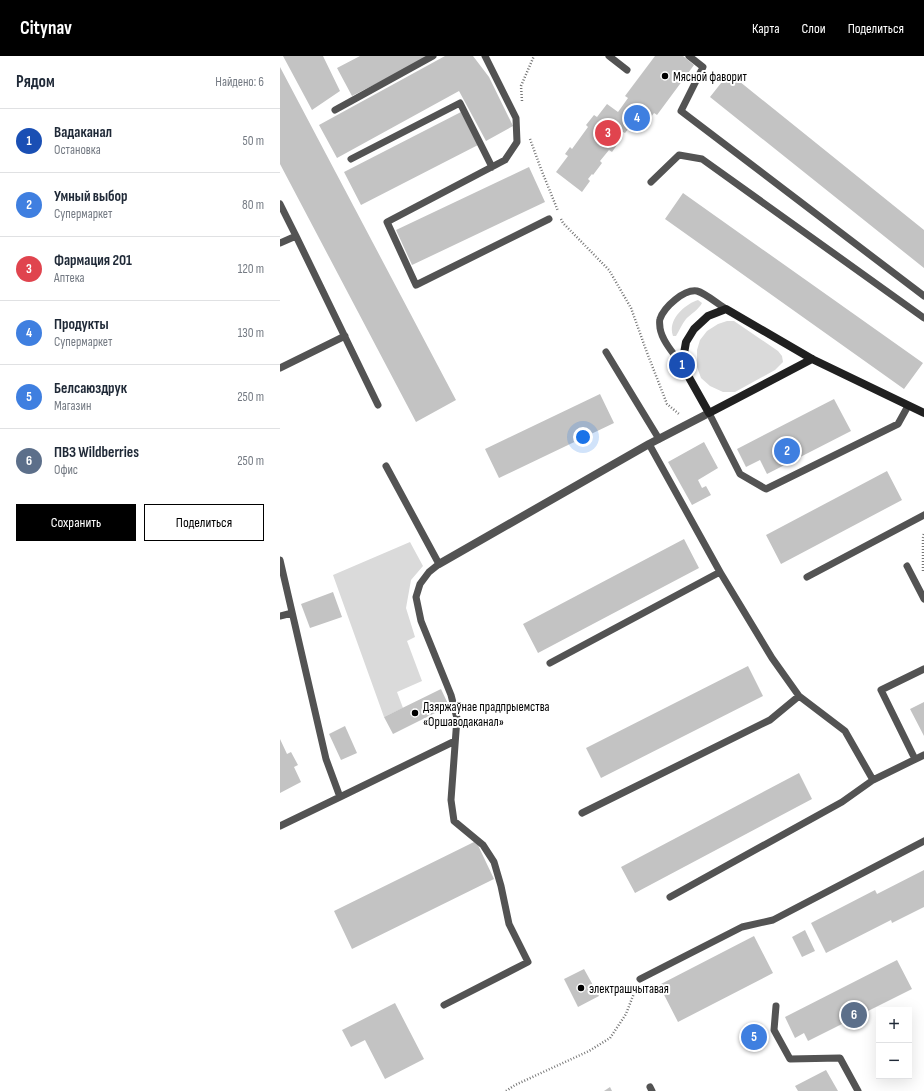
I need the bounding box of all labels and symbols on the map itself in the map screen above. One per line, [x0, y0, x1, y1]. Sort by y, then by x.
place label: Мясной фаворит [673, 69, 747, 85]
marker: Мясной фаворит [660, 71, 670, 81]
pin: 4 [624, 103, 650, 133]
pin: 3 [595, 118, 621, 148]
pin: 1 [669, 350, 695, 380]
your location [573, 427, 593, 447]
pin: 2 [774, 436, 800, 466]
place label: Дзяржаўнае прадпрыемства «Оршаводаканал» [423, 699, 550, 730]
marker: Дзяржаўнае прадпрыемства «Оршаводаканал» [410, 708, 420, 718]
place label: электрашчытавая [589, 981, 669, 997]
marker: электрашчытавая [576, 983, 586, 993]
pin: 6 [841, 1000, 867, 1030]
pin: 5 [741, 1022, 767, 1052]

